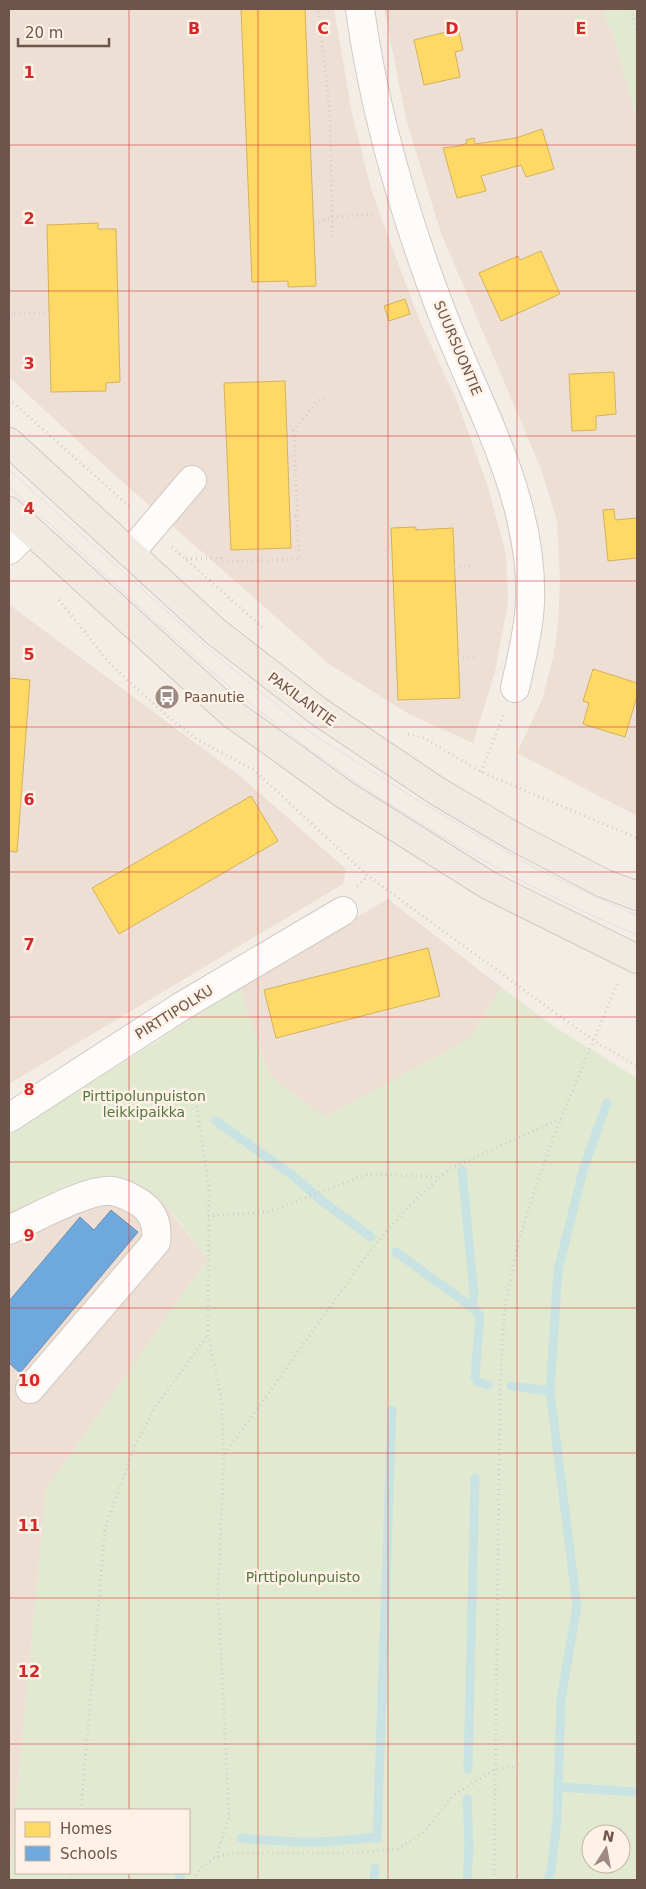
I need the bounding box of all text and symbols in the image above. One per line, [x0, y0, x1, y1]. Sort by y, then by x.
scale bar [18, 15, 109, 47]
text: B [188, 19, 200, 38]
text: C [317, 19, 329, 38]
text: D [445, 19, 459, 38]
text: E [576, 19, 586, 38]
text: 20 m [25, 24, 63, 42]
text: 1 [23, 63, 35, 82]
text: 2 [23, 209, 35, 228]
street label: SUURSUONTIE [431, 298, 485, 398]
text: 3 [23, 354, 35, 373]
text: 4 [23, 499, 35, 518]
text: 5 [23, 645, 35, 664]
street label: PAKILANTIE [265, 669, 339, 729]
bus stop icon: Paanutie [154, 684, 180, 710]
place label: Paanutie [184, 689, 245, 705]
text: 6 [23, 790, 35, 809]
text: 7 [23, 935, 35, 954]
street label: PIRTTIPOLKU [132, 982, 216, 1042]
text: 8 [23, 1080, 35, 1099]
park label: Pirttipolunpuiston leikkipaikka [82, 1088, 206, 1120]
text: 9 [23, 1226, 35, 1245]
text: 10 [18, 1371, 40, 1390]
text: 11 [18, 1516, 40, 1535]
park label: Pirttipolunpuisto [246, 1569, 360, 1585]
text: 12 [18, 1662, 40, 1681]
legend [15, 1809, 190, 1874]
text: Homes [60, 1820, 112, 1838]
north arrow [581, 1824, 631, 1874]
text: N [601, 1827, 616, 1845]
text: Schools [60, 1845, 118, 1863]

